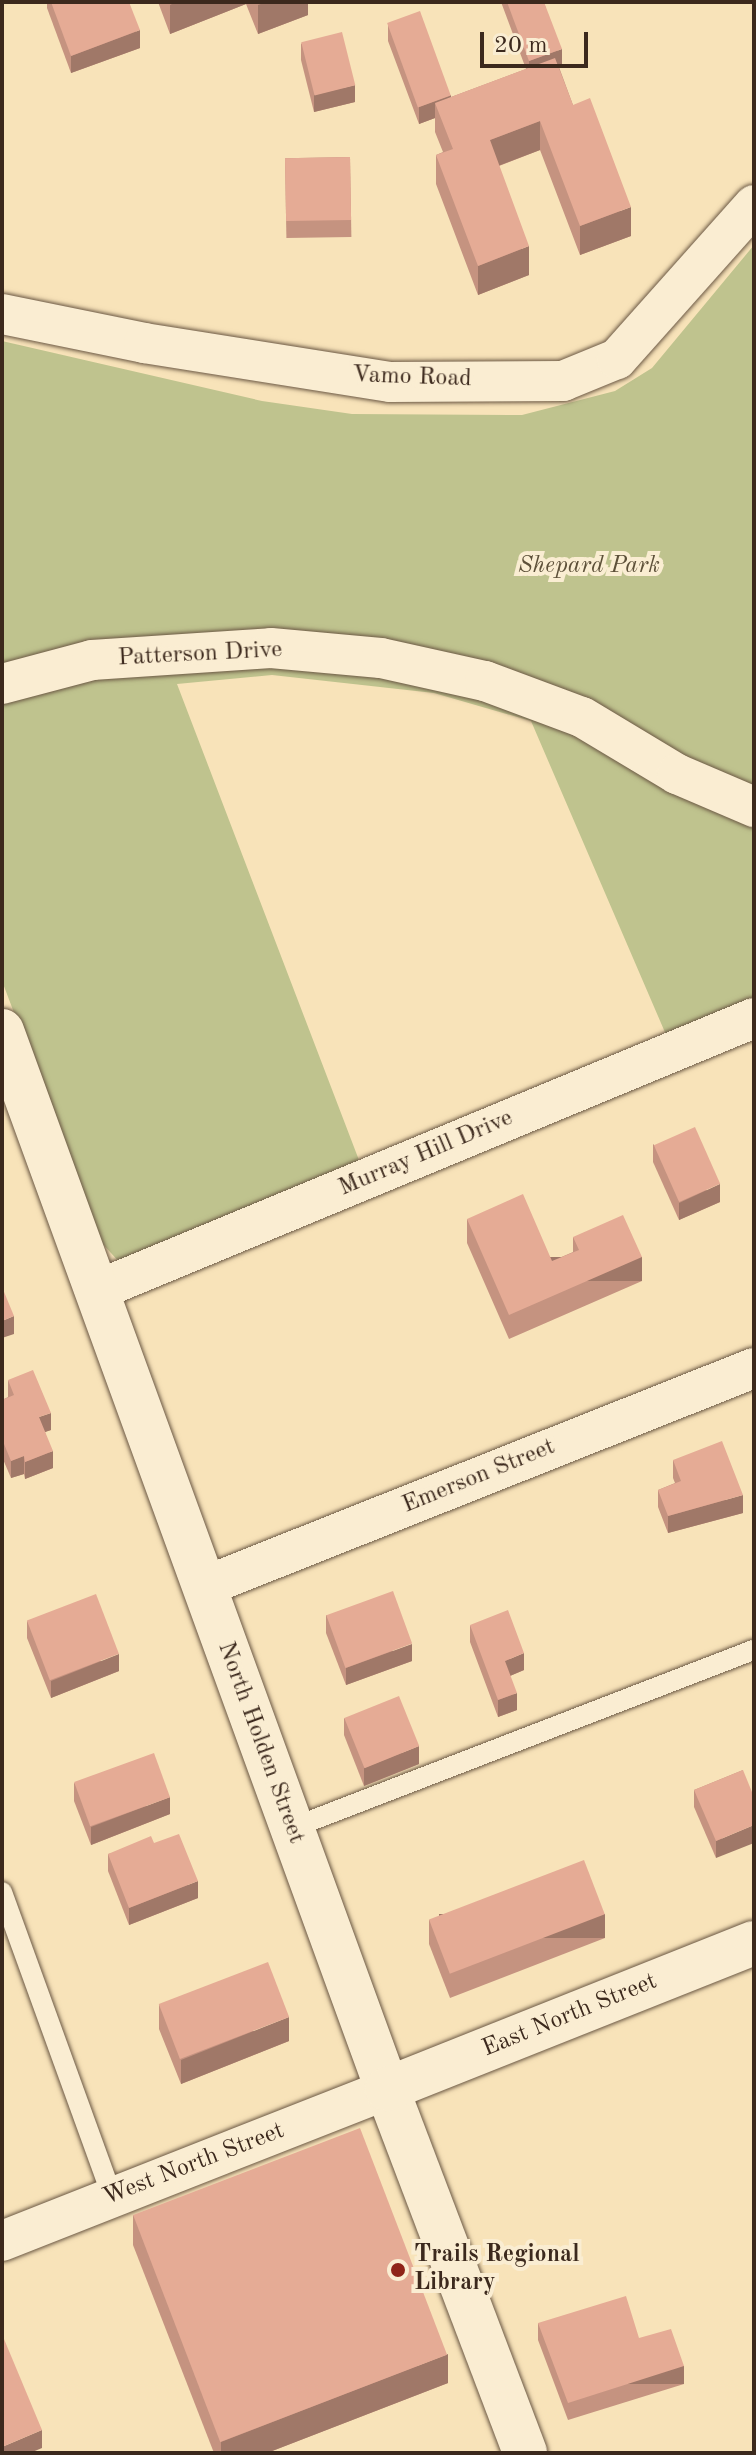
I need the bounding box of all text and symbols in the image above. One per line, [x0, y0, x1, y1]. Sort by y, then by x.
scale bar [484, 16, 592, 66]
text: 20 m [494, 34, 548, 58]
street label: Vamo Road [352, 362, 472, 394]
park label: Shepard Park [518, 553, 660, 581]
street label: Patterson Drive [117, 636, 283, 674]
street label: Murray Hill Drive [335, 1104, 517, 1204]
street label: Emerson Street [398, 1433, 560, 1521]
street label: North Holden Street [210, 1638, 310, 1848]
street label: East North Street [478, 1968, 662, 2064]
street label: West North Street [99, 2117, 289, 2213]
place label: Trails Regional Library [414, 2242, 580, 2298]
marker: Trails Regional Library [389, 2261, 407, 2279]

